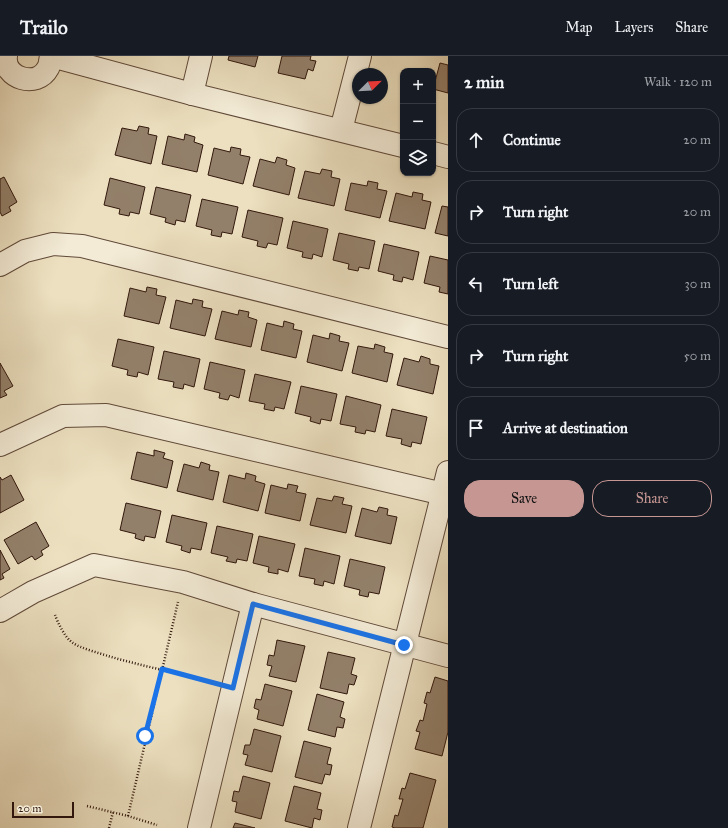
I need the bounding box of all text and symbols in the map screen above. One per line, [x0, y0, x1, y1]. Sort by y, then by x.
text: Trailo [20, 16, 68, 39]
text: Map [565, 19, 593, 36]
text: Layers [615, 19, 653, 36]
text: Share [675, 19, 708, 36]
north arrow [352, 68, 388, 104]
map controls [400, 68, 436, 176]
button: + [400, 68, 436, 104]
text: 2 min [464, 72, 504, 93]
text: Walk · 120 m [644, 74, 712, 90]
button: − [400, 104, 436, 140]
icon: ahead [465, 129, 487, 151]
text: Continue [503, 131, 561, 149]
text: 20 m [683, 132, 711, 148]
button: layers [400, 140, 436, 176]
icon: right [465, 201, 487, 223]
text: Turn right [503, 203, 568, 221]
text: 20 m [683, 204, 711, 220]
icon: left [465, 273, 487, 295]
text: Turn left [503, 275, 559, 293]
text: 30 m [685, 276, 711, 292]
icon: right [465, 345, 487, 367]
text: Turn right [503, 347, 568, 365]
text: 50 m [684, 348, 711, 364]
icon: arrive [465, 417, 487, 439]
text: Arrive at destination [503, 419, 628, 437]
button: Save [464, 480, 584, 517]
button: Share [592, 480, 712, 517]
route end [395, 636, 413, 654]
route start [136, 727, 154, 745]
scale bar [12, 800, 74, 819]
text: 20 m [18, 802, 41, 815]

